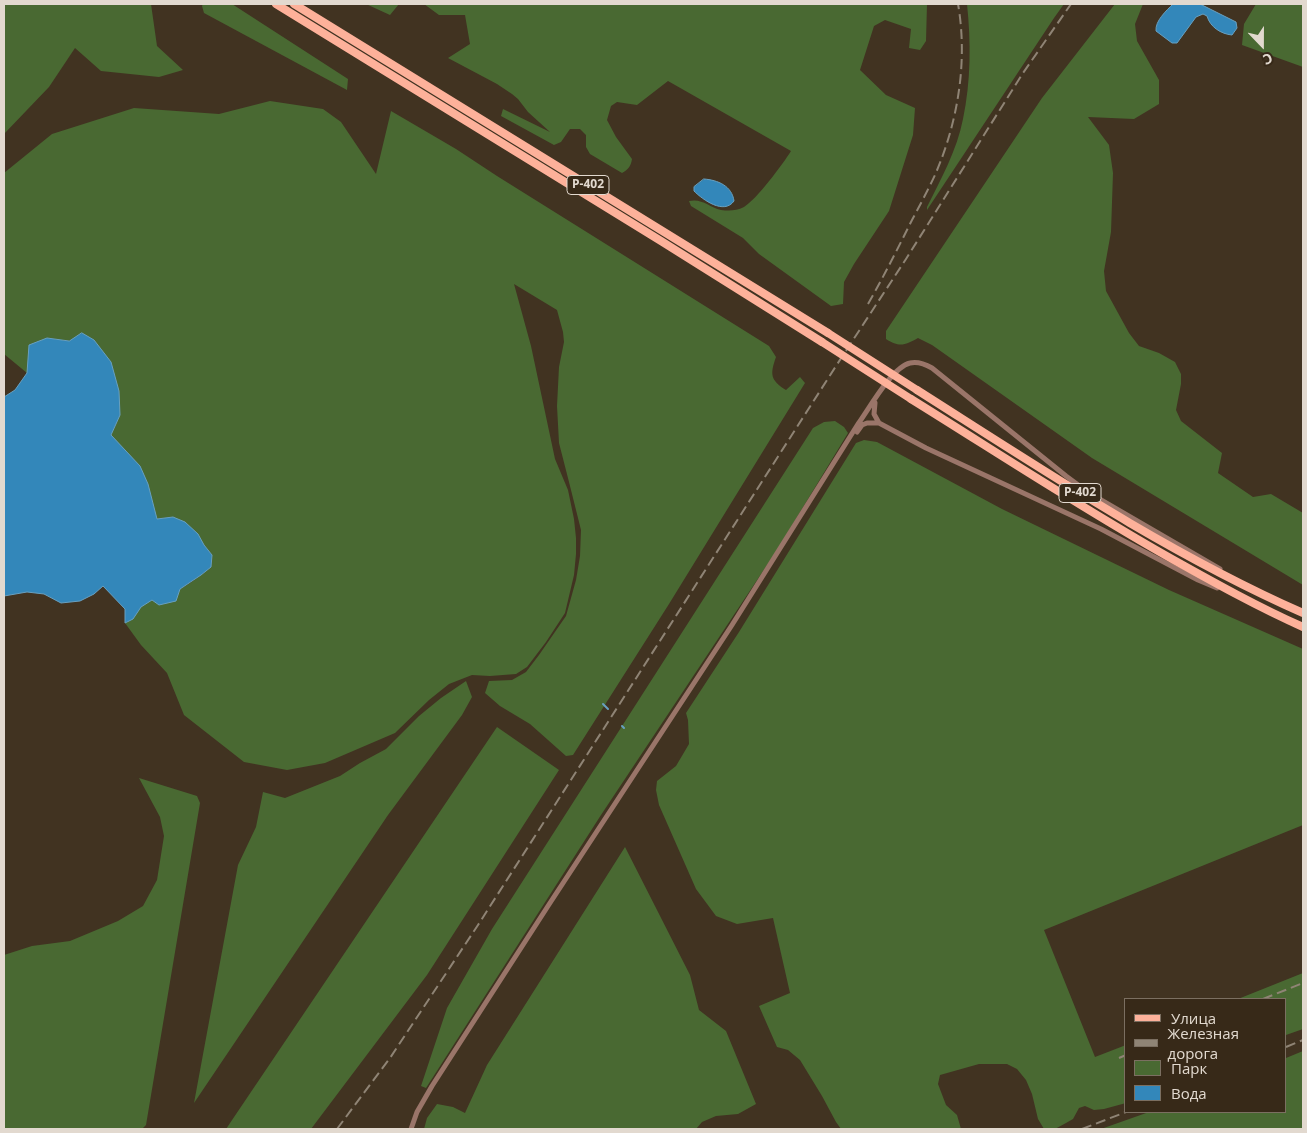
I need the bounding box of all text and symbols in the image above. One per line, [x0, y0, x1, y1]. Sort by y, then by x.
north arrow [1237, 20, 1287, 70]
text: С [1260, 49, 1276, 70]
road number: Р-402 [567, 176, 609, 194]
road number: Р-402 [1059, 483, 1101, 502]
legend [1124, 998, 1287, 1113]
text: Улица [1171, 1008, 1216, 1028]
text: Железная дорога [1168, 1023, 1239, 1063]
text: Парк [1171, 1058, 1207, 1078]
text: Вода [1171, 1083, 1207, 1103]

